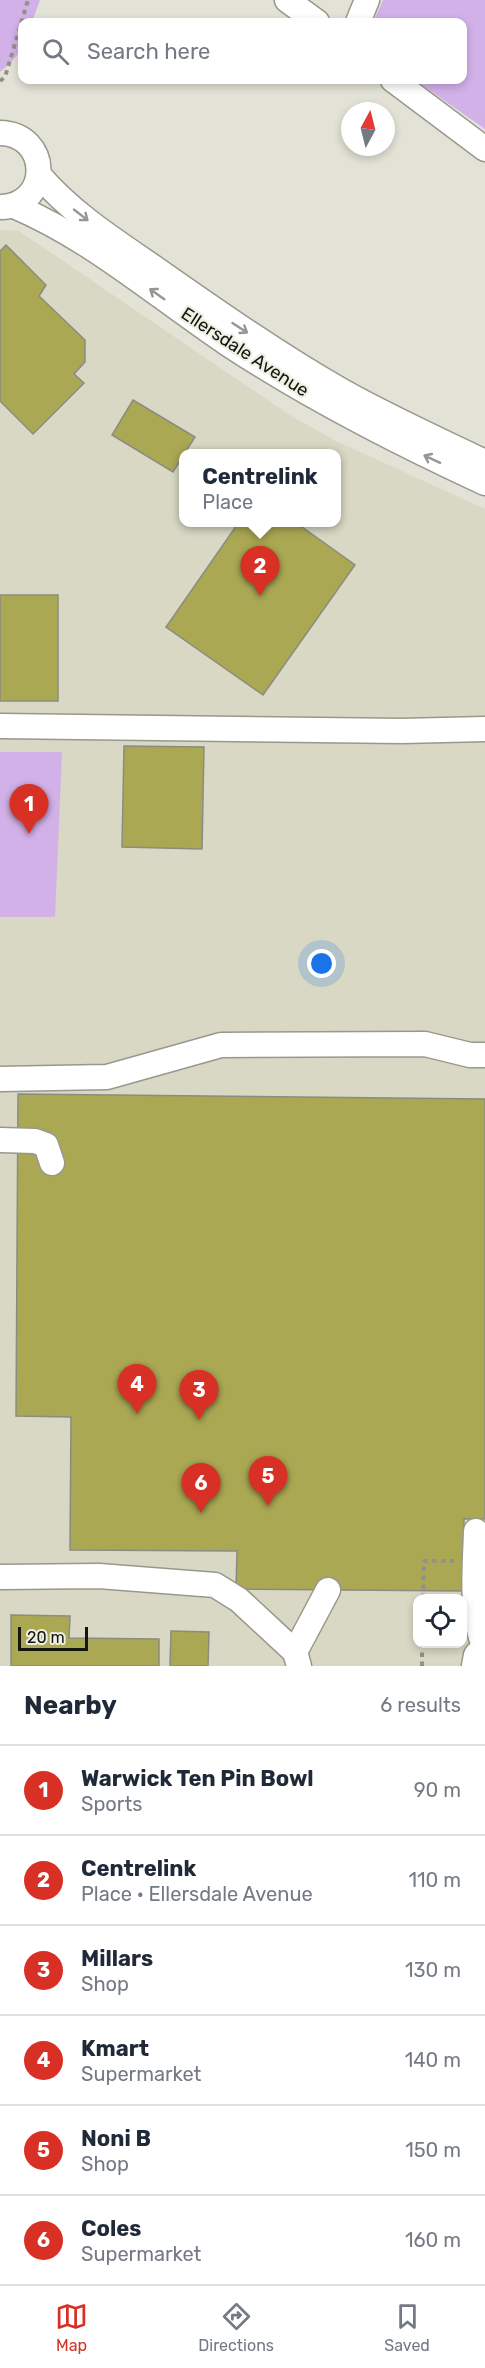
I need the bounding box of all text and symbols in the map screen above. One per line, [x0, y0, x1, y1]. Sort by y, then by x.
search box [18, 18, 467, 84]
icon: search [39, 35, 72, 68]
text: Search here [87, 38, 210, 65]
north arrow [341, 102, 395, 156]
one-way arrow [73, 208, 89, 221]
one-way arrow [150, 288, 166, 300]
street label: Ellersdale Avenue [177, 303, 313, 401]
one-way arrow [231, 322, 248, 334]
popup [179, 449, 341, 527]
one-way arrow [423, 452, 441, 464]
text: Centrelink [202, 463, 318, 490]
text: Place [202, 490, 253, 514]
pin: 2 [240, 546, 280, 596]
pin: 1 [9, 784, 48, 834]
your location [307, 949, 336, 978]
pin: 4 [118, 1364, 156, 1414]
pin: 3 [180, 1370, 218, 1420]
pin: 5 [248, 1456, 288, 1506]
pin: 6 [182, 1464, 220, 1513]
map controls [413, 1594, 467, 1648]
button: locate [413, 1594, 467, 1648]
scale bar [18, 1624, 88, 1652]
text: 20 m [27, 1628, 65, 1647]
text: Nearby [24, 1690, 117, 1721]
text: 6 results [380, 1693, 461, 1717]
text: Warwick Ten Pin Bowl [81, 1765, 314, 1792]
text: 1 [39, 1778, 48, 1802]
text: 90 m [414, 1778, 461, 1802]
text: Sports [81, 1792, 142, 1816]
text: Centrelink [81, 1855, 196, 1882]
text: 2 [37, 1868, 50, 1892]
text: 110 m [409, 1868, 461, 1892]
text: Place · Ellersdale Avenue [81, 1882, 313, 1906]
text: Millars [81, 1945, 153, 1972]
text: 3 [37, 1958, 50, 1982]
text: 130 m [405, 1958, 461, 1982]
text: Shop [81, 1972, 129, 1996]
text: Kmart [81, 2035, 149, 2062]
text: 4 [37, 2048, 50, 2072]
text: 140 m [405, 2048, 461, 2072]
text: Supermarket [81, 2062, 201, 2086]
text: Noni B [81, 2125, 151, 2152]
text: 5 [37, 2138, 50, 2162]
text: 150 m [405, 2138, 461, 2162]
text: Shop [81, 2152, 129, 2176]
text: Coles [81, 2215, 141, 2242]
text: 6 [37, 2228, 50, 2252]
text: 160 m [405, 2228, 461, 2252]
text: Supermarket [81, 2242, 201, 2266]
tab: Map [55, 2300, 88, 2355]
tab: Directions [198, 2300, 274, 2355]
tab: Saved [384, 2300, 430, 2355]

